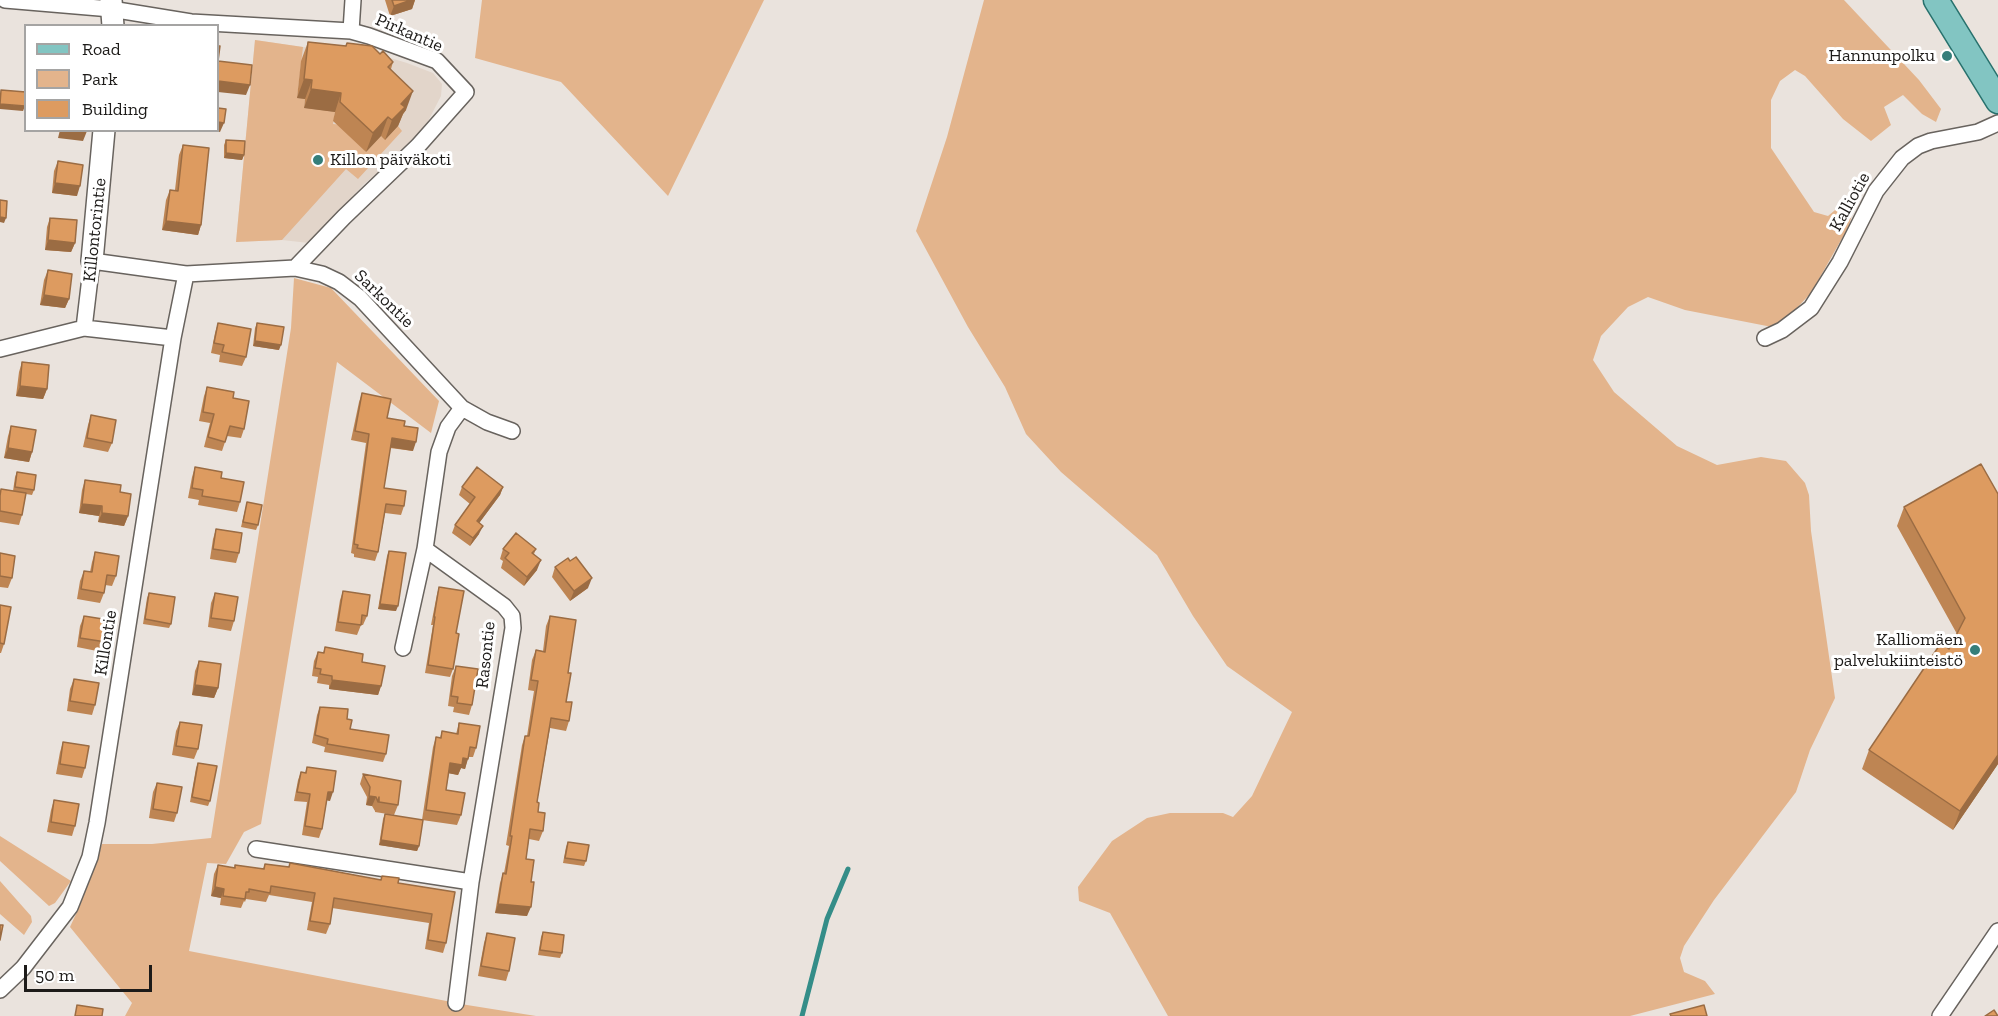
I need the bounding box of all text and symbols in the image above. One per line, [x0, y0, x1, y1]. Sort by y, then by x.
street label: Pirkantie [372, 9, 446, 57]
legend [24, 24, 219, 132]
text: Road [82, 38, 121, 60]
place label: Hannunpolku [1828, 45, 1935, 67]
marker: Hannunpolku [1940, 49, 1954, 63]
text: Park [82, 68, 118, 90]
text: Building [82, 98, 148, 120]
place label: Killon päiväkoti [330, 149, 451, 171]
marker: Killon päiväkoti [311, 153, 325, 167]
street label: Kalliotie [1825, 169, 1875, 235]
street label: Killontorintie [79, 177, 111, 283]
street label: Sarkontie [350, 265, 418, 333]
street label: Killontie [90, 609, 122, 677]
street label: Rasontie [472, 620, 500, 690]
place label: Kalliomäen palvelukiinteistö [1834, 629, 1963, 672]
marker: Kalliomäen palvelukiinteistö [1968, 643, 1982, 657]
scale bar [27, 953, 154, 991]
text: 50 m [35, 964, 74, 986]

